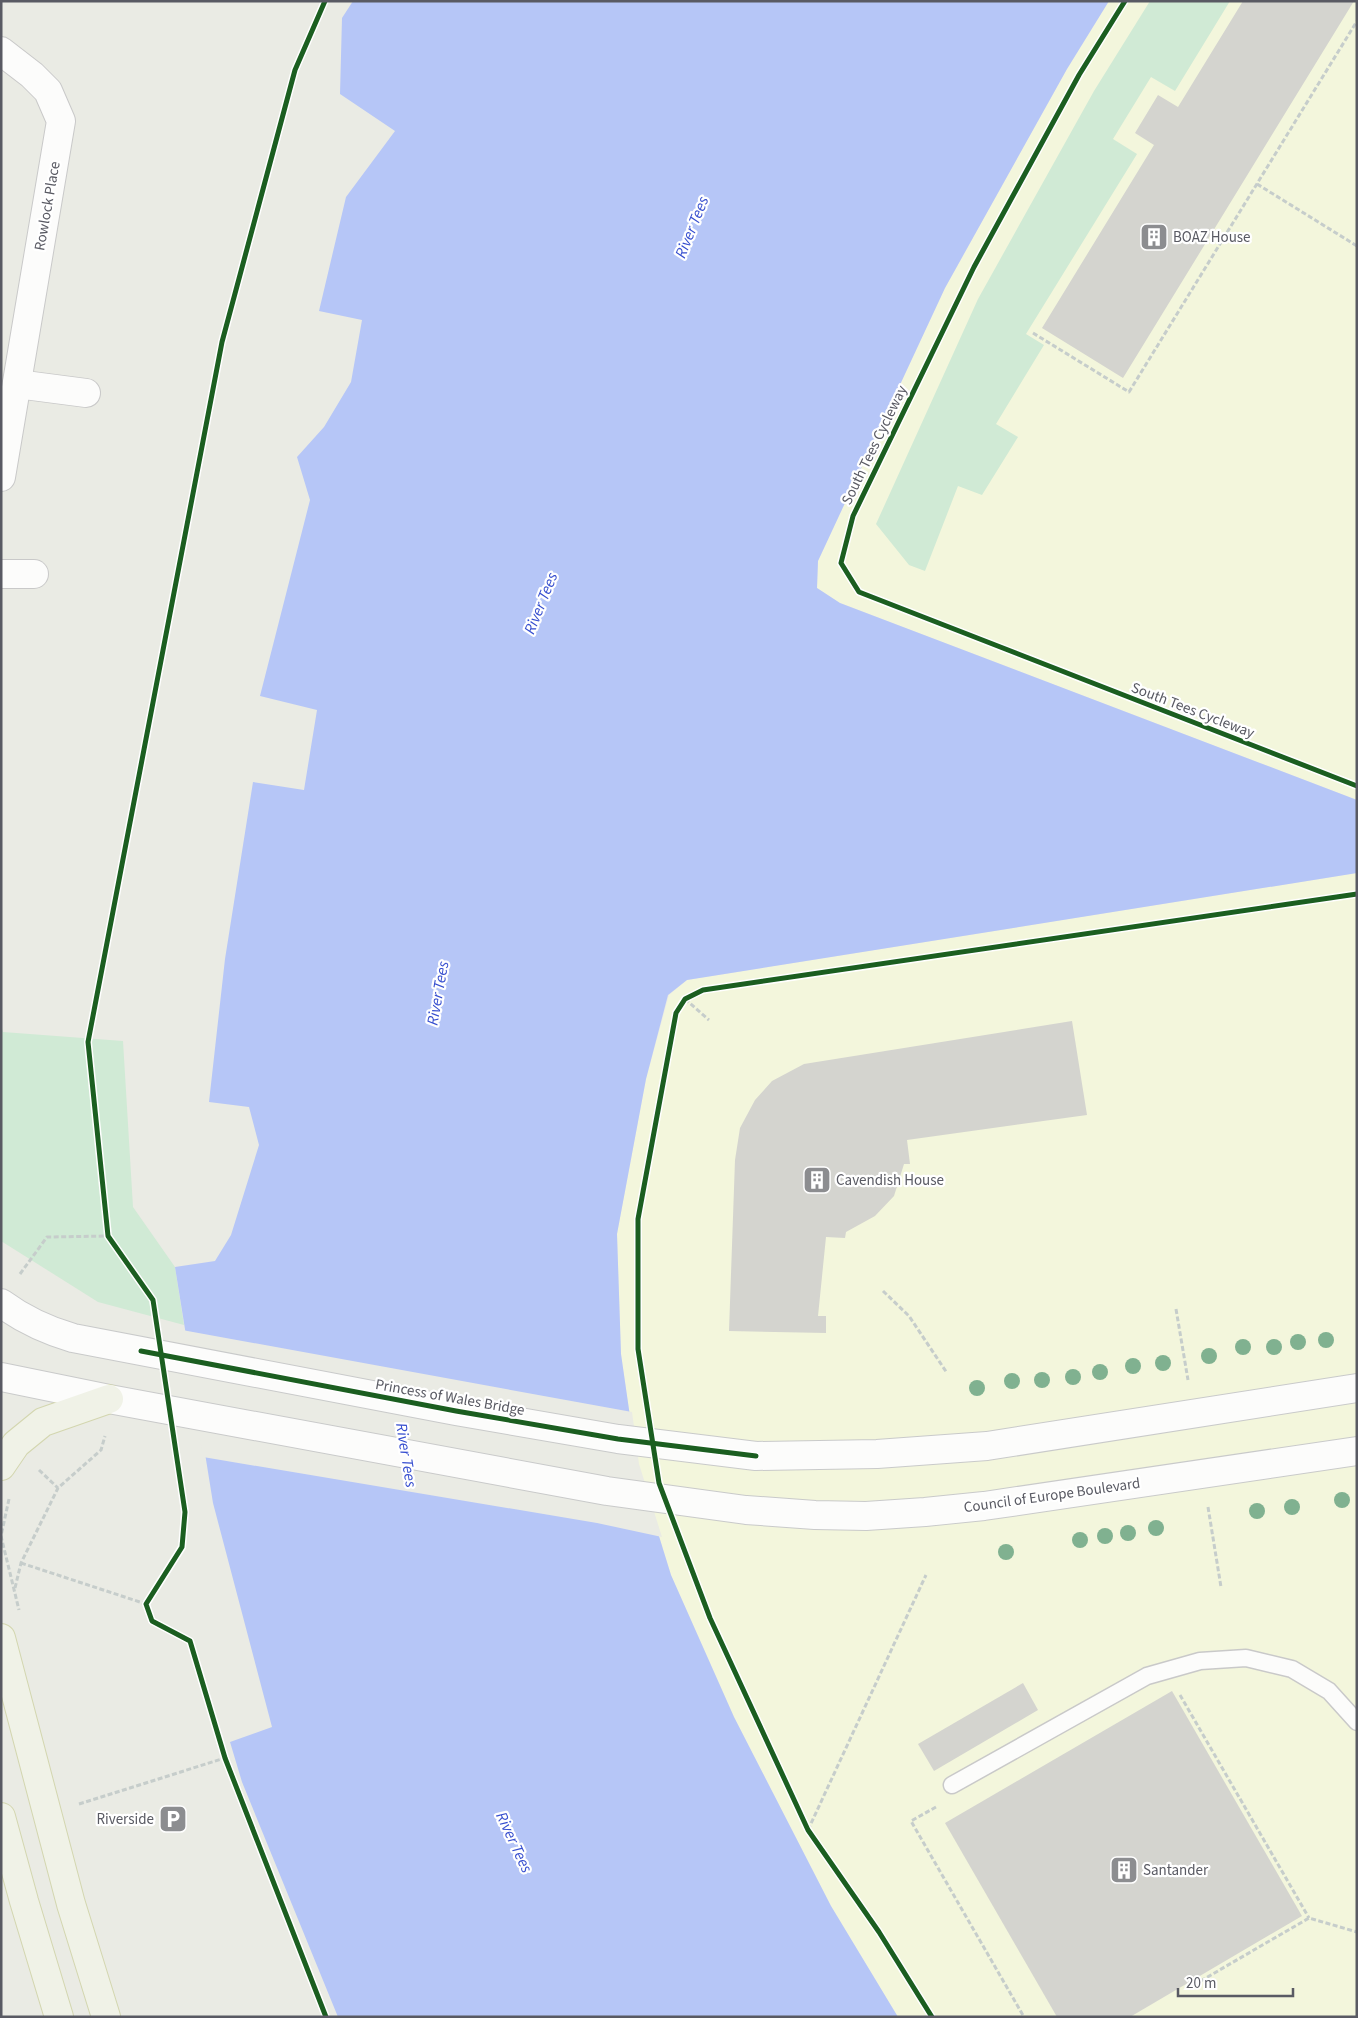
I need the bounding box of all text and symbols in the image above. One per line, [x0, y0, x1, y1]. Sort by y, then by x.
street label: Rowlock Place [29, 160, 66, 252]
water label: River Tees [670, 193, 714, 262]
building icon: BOAZ House [1139, 222, 1169, 252]
place label: BOAZ House [1173, 227, 1251, 248]
street label: South Tees Cycleway [836, 382, 912, 508]
water label: River Tees [519, 569, 563, 638]
street label: South Tees Cycleway [1128, 677, 1257, 744]
water label: River Tees [422, 959, 455, 1027]
building icon: Cavendish House [802, 1165, 832, 1195]
place label: Cavendish House [836, 1170, 944, 1191]
street label: Princess of Wales Bridge [374, 1374, 526, 1421]
water label: River Tees [390, 1421, 422, 1489]
street label: Council of Europe Boulevard [962, 1473, 1142, 1518]
parking icon: Riverside [158, 1804, 188, 1834]
water label: River Tees [490, 1808, 538, 1877]
place label: Riverside [96, 1809, 154, 1830]
building icon: Santander [1109, 1855, 1139, 1885]
place label: Santander [1143, 1860, 1209, 1881]
scale bar [1178, 1966, 1293, 1998]
text: 20 m [1186, 1973, 1216, 1994]

